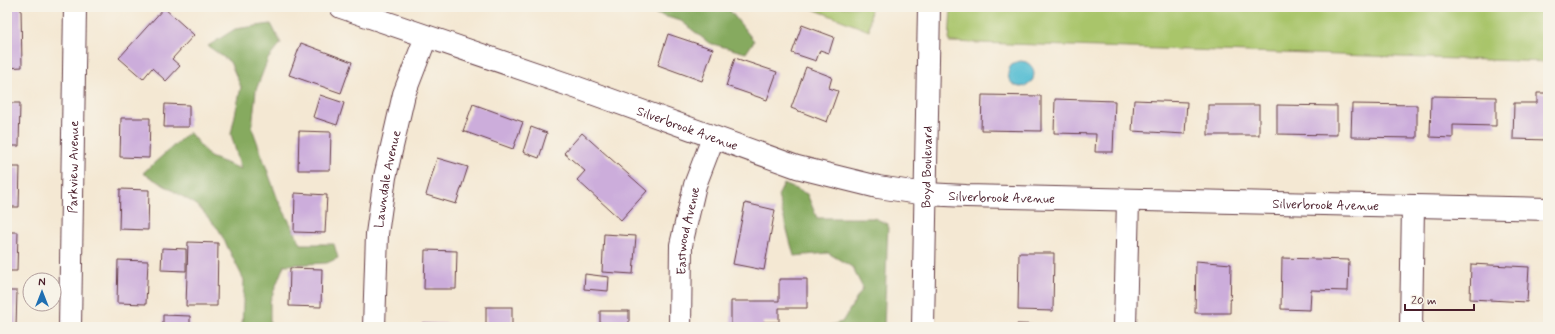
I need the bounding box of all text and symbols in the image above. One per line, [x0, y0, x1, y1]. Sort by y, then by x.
street label: Silverbrook Avenue [634, 103, 740, 155]
street label: Parkview Avenue [65, 120, 83, 214]
street label: Boyd Boulevard [918, 126, 937, 208]
street label: Lawndale Avenue [371, 129, 405, 229]
street label: Eastwood Avenue [674, 185, 704, 275]
street label: Silverbrook Avenue [948, 188, 1055, 208]
street label: Silverbrook Avenue [1272, 196, 1379, 215]
north arrow [22, 272, 62, 312]
text: N [38, 276, 46, 290]
scale bar [1405, 286, 1474, 312]
text: 20 m [1411, 293, 1437, 309]

